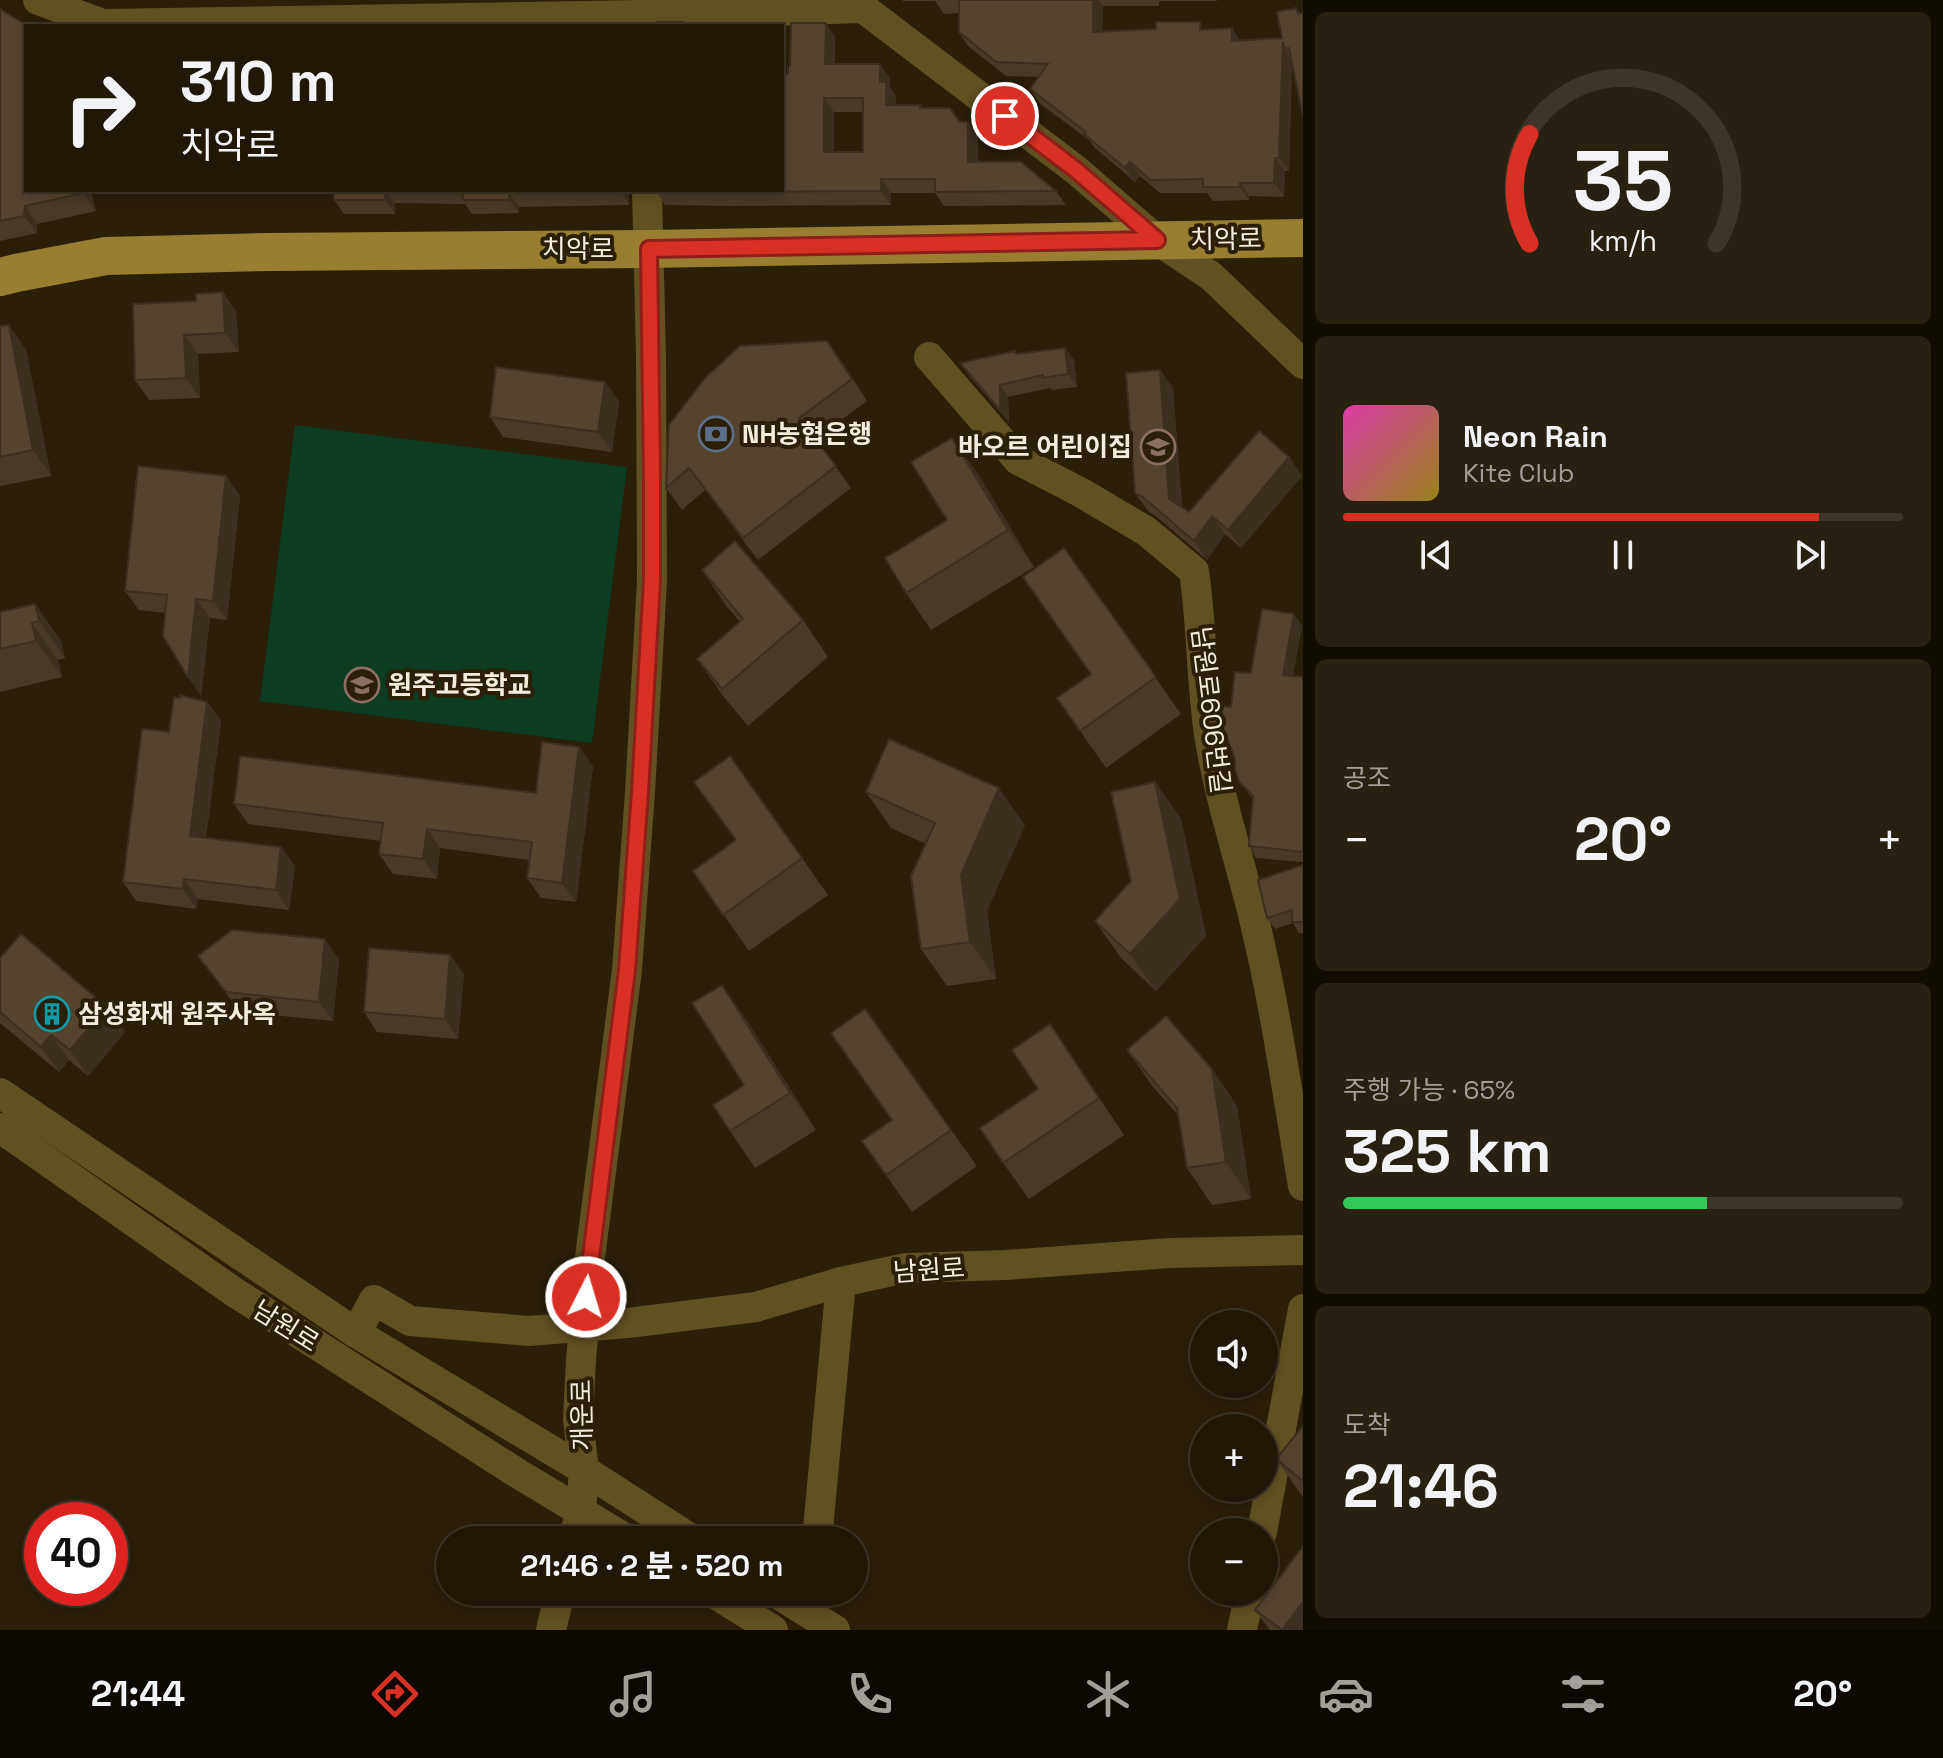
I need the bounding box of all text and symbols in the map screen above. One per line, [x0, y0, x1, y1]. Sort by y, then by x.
text: 310 m [180, 46, 337, 117]
icon: right [48, 56, 152, 160]
pin [971, 82, 1039, 150]
icon: arrive [983, 94, 1027, 138]
text: 치악로 [180, 123, 279, 169]
text: 35 [1573, 127, 1673, 233]
street label: 치악로 [1190, 221, 1262, 257]
text: km/h [1589, 223, 1657, 259]
street label: 치악로 [542, 232, 614, 266]
bank icon: NH농협은행 [697, 415, 735, 453]
place label: NH농협은행 [742, 417, 872, 451]
text: Neon Rain [1463, 417, 1608, 456]
school or university icon: 바오르 어린이집 [1139, 428, 1177, 466]
place label: 바오르 어린이집 [958, 430, 1132, 464]
text: Kite Club [1463, 456, 1575, 490]
icon: previous [1414, 533, 1458, 577]
icon: pause [1601, 533, 1645, 577]
icon: next [1788, 533, 1832, 577]
street label: 남원로606번길 [1184, 625, 1238, 795]
school or university icon: 원주고등학교 [343, 666, 381, 704]
place label: 원주고등학교 [388, 668, 532, 702]
text: 공조 [1343, 761, 1391, 795]
text: 20° [1574, 801, 1672, 878]
text: − [1343, 812, 1370, 868]
text: + [1876, 812, 1903, 868]
building icon: 삼성화재 원주사옥 [33, 995, 71, 1033]
place label: 삼성화재 원주사옥 [78, 997, 276, 1031]
text: 주행 가능 · 65% [1343, 1073, 1515, 1107]
text: 325 km [1343, 1113, 1551, 1190]
street label: 남원로 [892, 1251, 966, 1289]
position arrow [544, 1255, 628, 1339]
street label: 남원로 [247, 1293, 325, 1359]
map controls [1190, 1310, 1278, 1606]
button: sound [1190, 1310, 1278, 1398]
street label: 개운로 [564, 1379, 600, 1451]
text: 도착 [1343, 1408, 1391, 1442]
button: + [1190, 1414, 1278, 1502]
text: 21:46 [1343, 1448, 1499, 1525]
speed limit sign: 40 [24, 1502, 128, 1606]
button: − [1190, 1518, 1278, 1606]
text: 21:46 · 2 분 · 520 m [521, 1546, 783, 1585]
icon: directions [367, 1666, 423, 1722]
icon: music [605, 1666, 661, 1722]
icon: phone [842, 1666, 898, 1722]
icon: climate [1080, 1666, 1136, 1722]
icon: car [1318, 1666, 1374, 1722]
icon: filters [1555, 1666, 1611, 1722]
text: 21:44 [91, 1671, 185, 1717]
text: 20° [1793, 1671, 1852, 1717]

